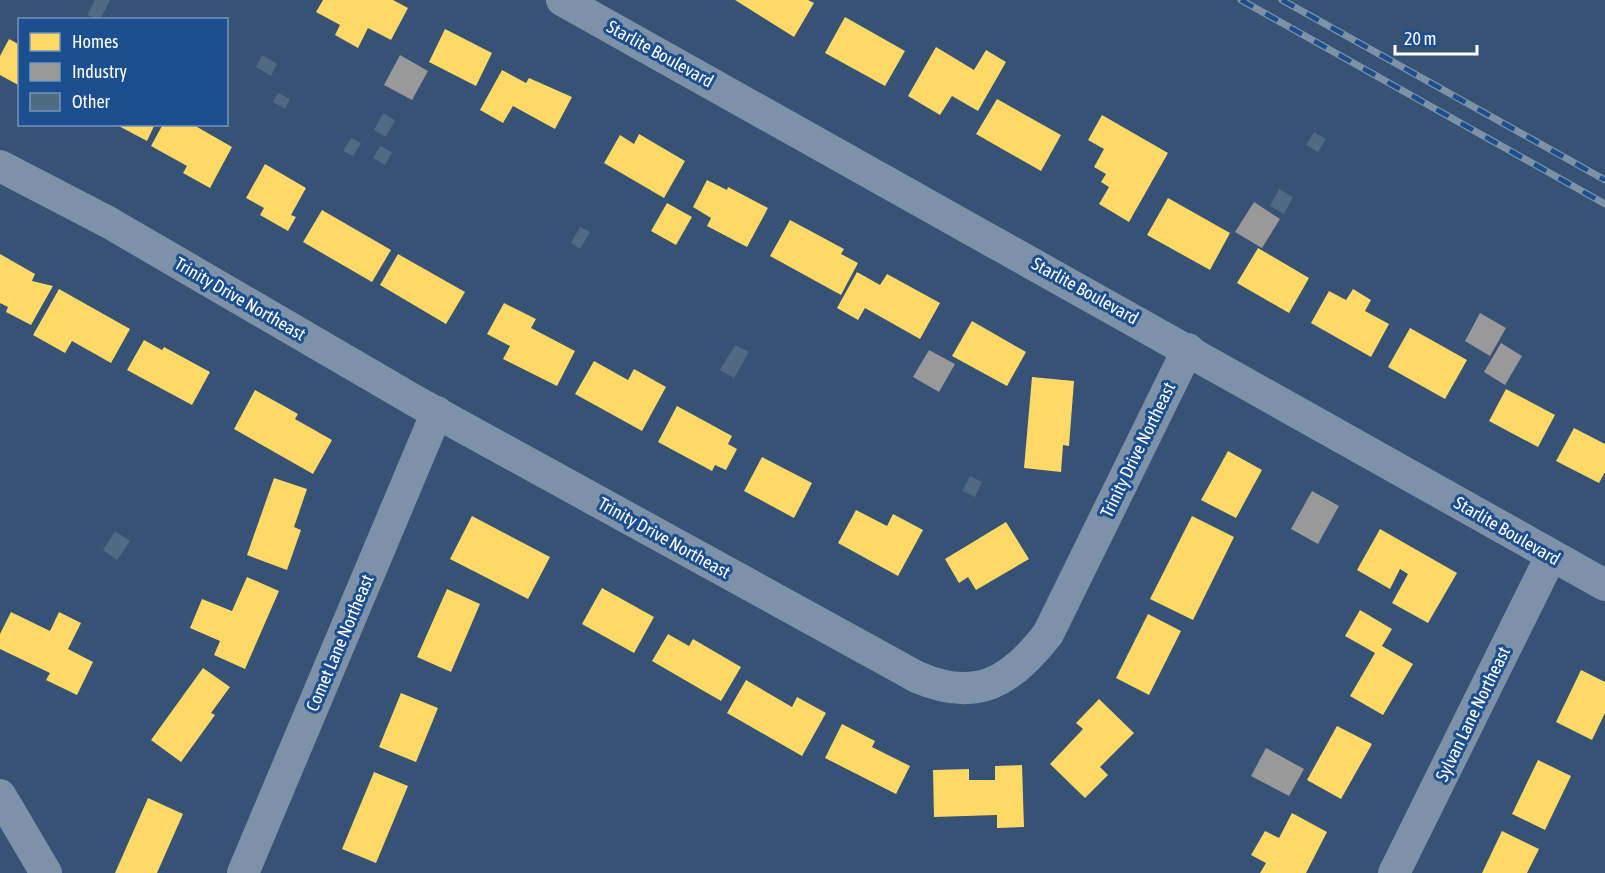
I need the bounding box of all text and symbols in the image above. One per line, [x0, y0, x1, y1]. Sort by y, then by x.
street label: Starlite Boulevard [603, 16, 717, 92]
legend [18, 18, 228, 126]
scale bar [1395, 18, 1478, 56]
text: 20 m [1404, 28, 1436, 49]
text: Homes [72, 31, 118, 52]
text: Industry [72, 61, 127, 82]
text: Other [72, 91, 111, 112]
street label: Trinity Drive Northeast [171, 253, 310, 345]
street label: Starlite Boulevard [1028, 253, 1142, 329]
street label: Trinity Drive Northeast [1096, 379, 1179, 521]
street label: Starlite Boulevard [1451, 492, 1564, 569]
street label: Trinity Drive Northeast [595, 493, 734, 583]
street label: Comet Lane Northeast [301, 571, 378, 714]
street label: Sylvan Lane Northeast [1431, 643, 1514, 784]

